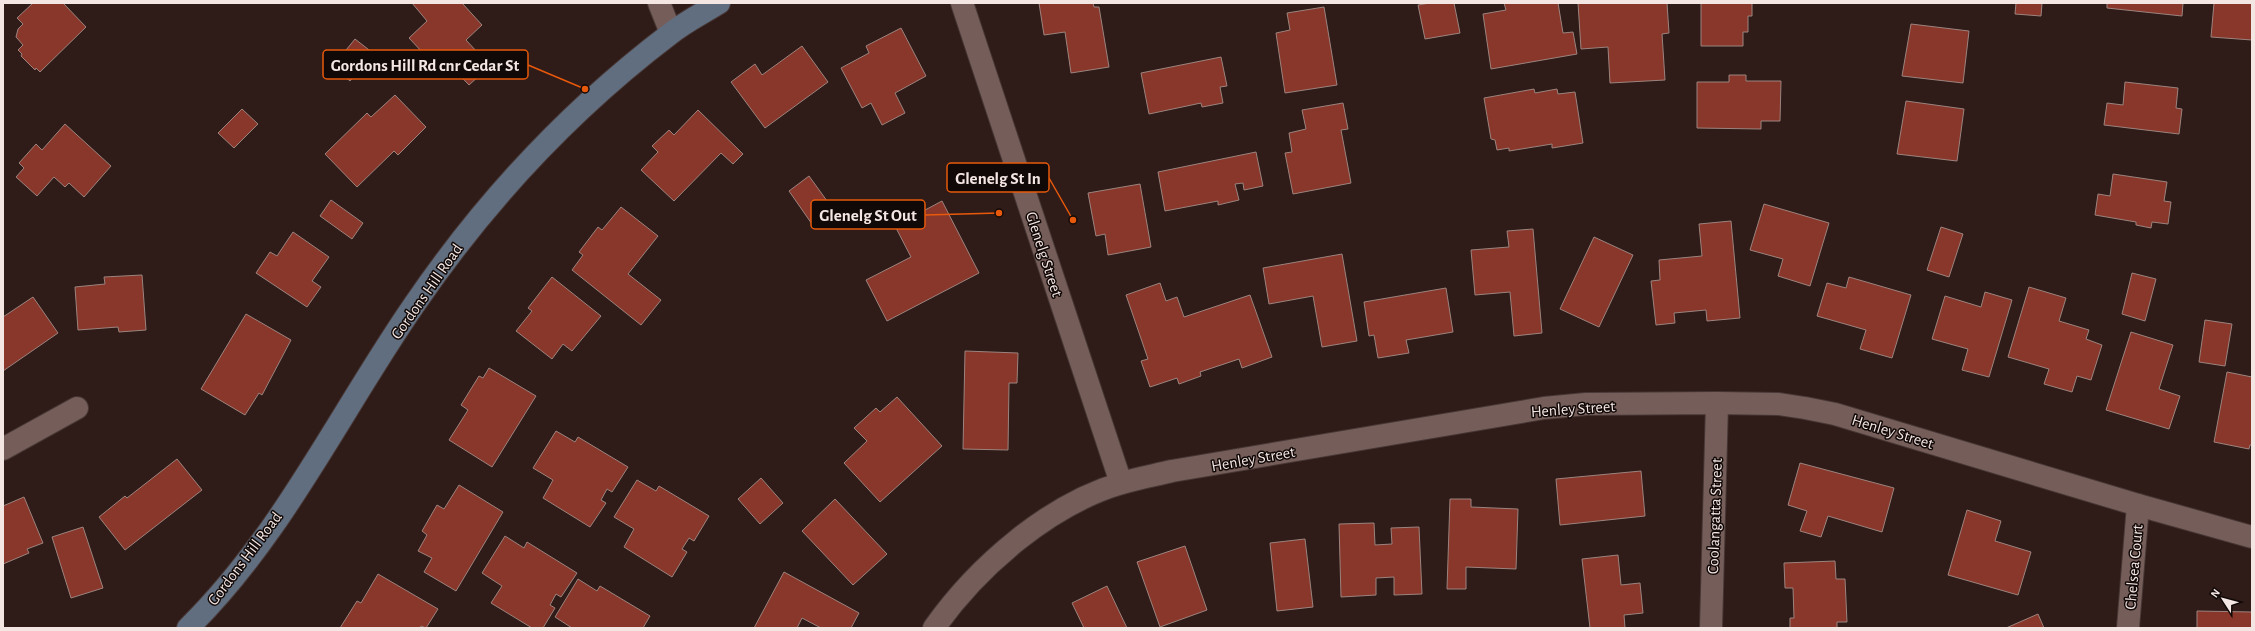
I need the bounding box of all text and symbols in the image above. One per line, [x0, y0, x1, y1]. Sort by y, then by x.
callout: Gordons Hill Rd cnr Cedar St [323, 50, 528, 79]
text: Gordons Hill Rd cnr Cedar St [331, 57, 519, 74]
callout: Glenelg St In [947, 163, 1049, 192]
text: Glenelg St In [955, 170, 1041, 187]
callout: Glenelg St Out [811, 200, 925, 229]
text: Glenelg St Out [819, 207, 917, 224]
street label: Glenelg Street [1023, 210, 1065, 299]
street label: Gordons Hill Road [388, 241, 466, 342]
street label: Henley Street [1530, 398, 1616, 421]
street label: Henley Street [1850, 412, 1936, 453]
street label: Henley Street [1210, 444, 1296, 475]
street label: Coolangatta Street [1705, 458, 1725, 574]
street label: Gordons Hill Road [205, 509, 285, 608]
street label: Chelsea Court [2122, 524, 2146, 610]
north arrow [2203, 579, 2243, 619]
text: N [2209, 587, 2222, 600]

